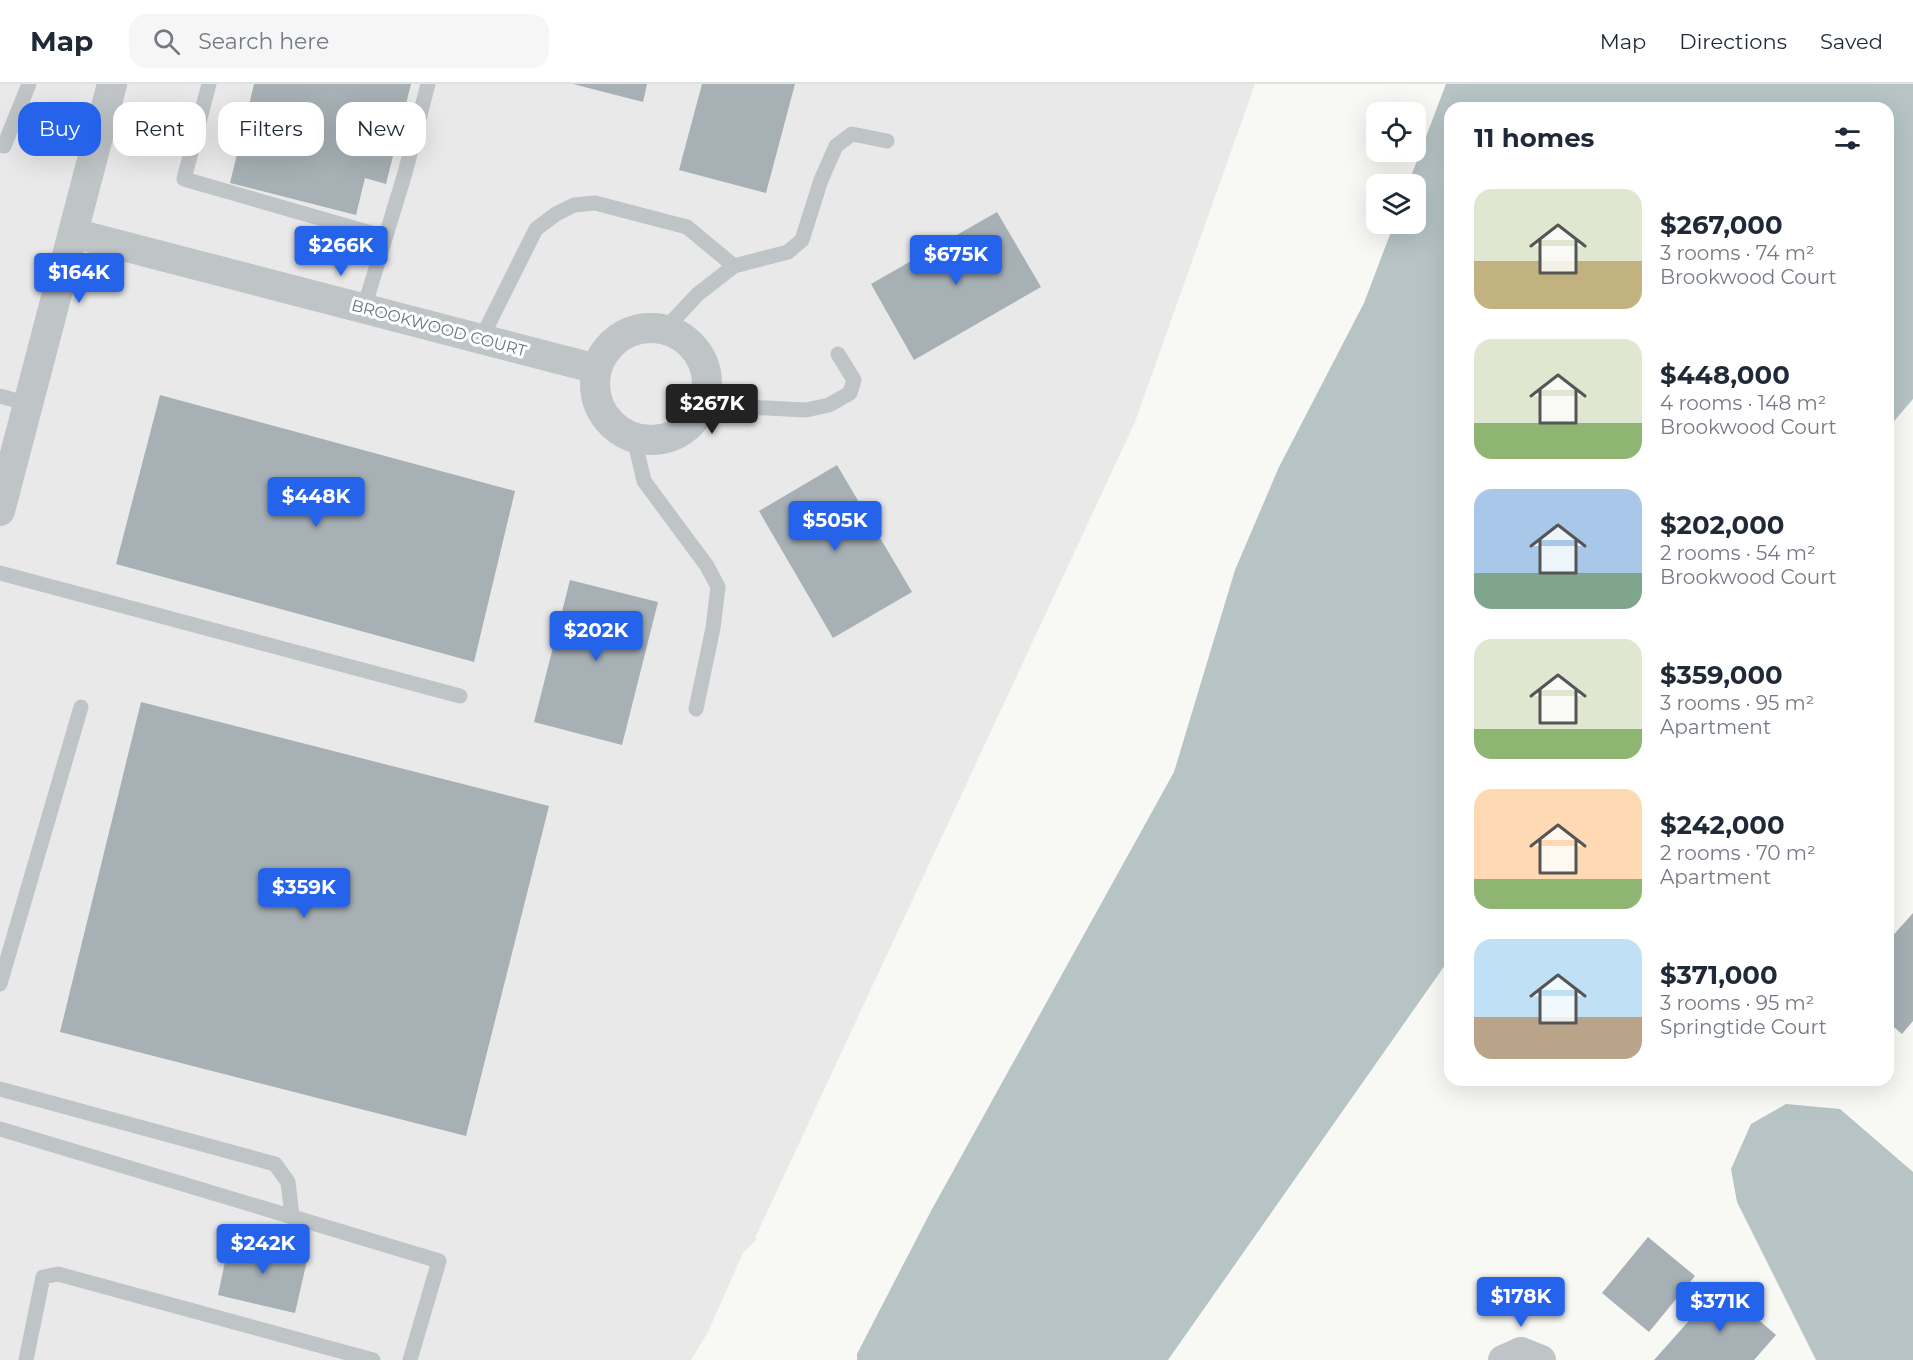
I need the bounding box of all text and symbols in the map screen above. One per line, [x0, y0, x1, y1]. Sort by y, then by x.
search box [129, 14, 549, 68]
text: Map [30, 24, 93, 58]
icon: search [150, 25, 183, 58]
text: Search here [198, 28, 329, 55]
text: Map [1600, 29, 1646, 54]
text: Directions [1679, 29, 1787, 54]
text: Saved [1820, 29, 1883, 54]
chip: Buy [18, 102, 101, 156]
chip: Rent [113, 102, 206, 156]
chip: Filters [218, 102, 324, 156]
chip: New [336, 102, 426, 156]
map controls [1366, 102, 1426, 234]
button: locate [1366, 102, 1426, 162]
text: 11 homes [1474, 122, 1594, 154]
icon: filters [1831, 122, 1864, 155]
button: layers [1366, 174, 1426, 234]
text: $267,000 [1660, 209, 1783, 241]
icon: home [1522, 213, 1594, 285]
pin: $266K [299, 226, 383, 277]
text: $266K [309, 233, 373, 257]
pin: $675K [914, 235, 998, 286]
text: 3 rooms · 74 m² [1660, 241, 1815, 265]
text: $675K [924, 242, 988, 266]
pin: $164K [37, 253, 121, 304]
text: $164K [48, 260, 110, 284]
text: Brookwood Court [1660, 265, 1837, 289]
street label: BROOKWOOD COURT [349, 295, 529, 361]
text: $448,000 [1660, 359, 1790, 391]
icon: home [1522, 363, 1594, 435]
pin: $267K [670, 384, 754, 435]
text: $267K [680, 391, 744, 415]
text: 4 rooms · 148 m² [1660, 391, 1826, 415]
text: Brookwood Court [1660, 415, 1837, 439]
pin: $448K [274, 477, 358, 528]
text: $448K [282, 484, 350, 508]
pin: $505K [793, 501, 877, 552]
text: $505K [803, 508, 867, 532]
text: $202,000 [1660, 509, 1785, 541]
icon: home [1522, 513, 1594, 585]
text: 2 rooms · 54 m² [1660, 541, 1816, 565]
text: Brookwood Court [1660, 565, 1837, 589]
pin: $202K [554, 611, 638, 662]
text: $202K [564, 618, 628, 642]
text: $359,000 [1660, 659, 1783, 691]
icon: home [1522, 663, 1594, 735]
text: 3 rooms · 95 m² [1660, 691, 1814, 715]
text: Apartment [1660, 715, 1771, 739]
text: $242,000 [1660, 809, 1785, 841]
icon: home [1522, 813, 1594, 885]
text: 2 rooms · 70 m² [1660, 841, 1816, 865]
text: Apartment [1660, 865, 1771, 889]
pin: $359K [262, 868, 346, 919]
text: $359K [272, 875, 336, 899]
text: $371,000 [1660, 959, 1778, 991]
icon: home [1522, 963, 1594, 1035]
text: 3 rooms · 95 m² [1660, 991, 1814, 1015]
text: Springtide Court [1660, 1015, 1827, 1039]
pin: $242K [221, 1224, 305, 1275]
text: $242K [231, 1231, 295, 1255]
pin: $178K [1479, 1277, 1563, 1328]
pin: $371K [1678, 1282, 1762, 1333]
text: $178K [1491, 1284, 1551, 1308]
text: $371K [1690, 1289, 1750, 1313]

